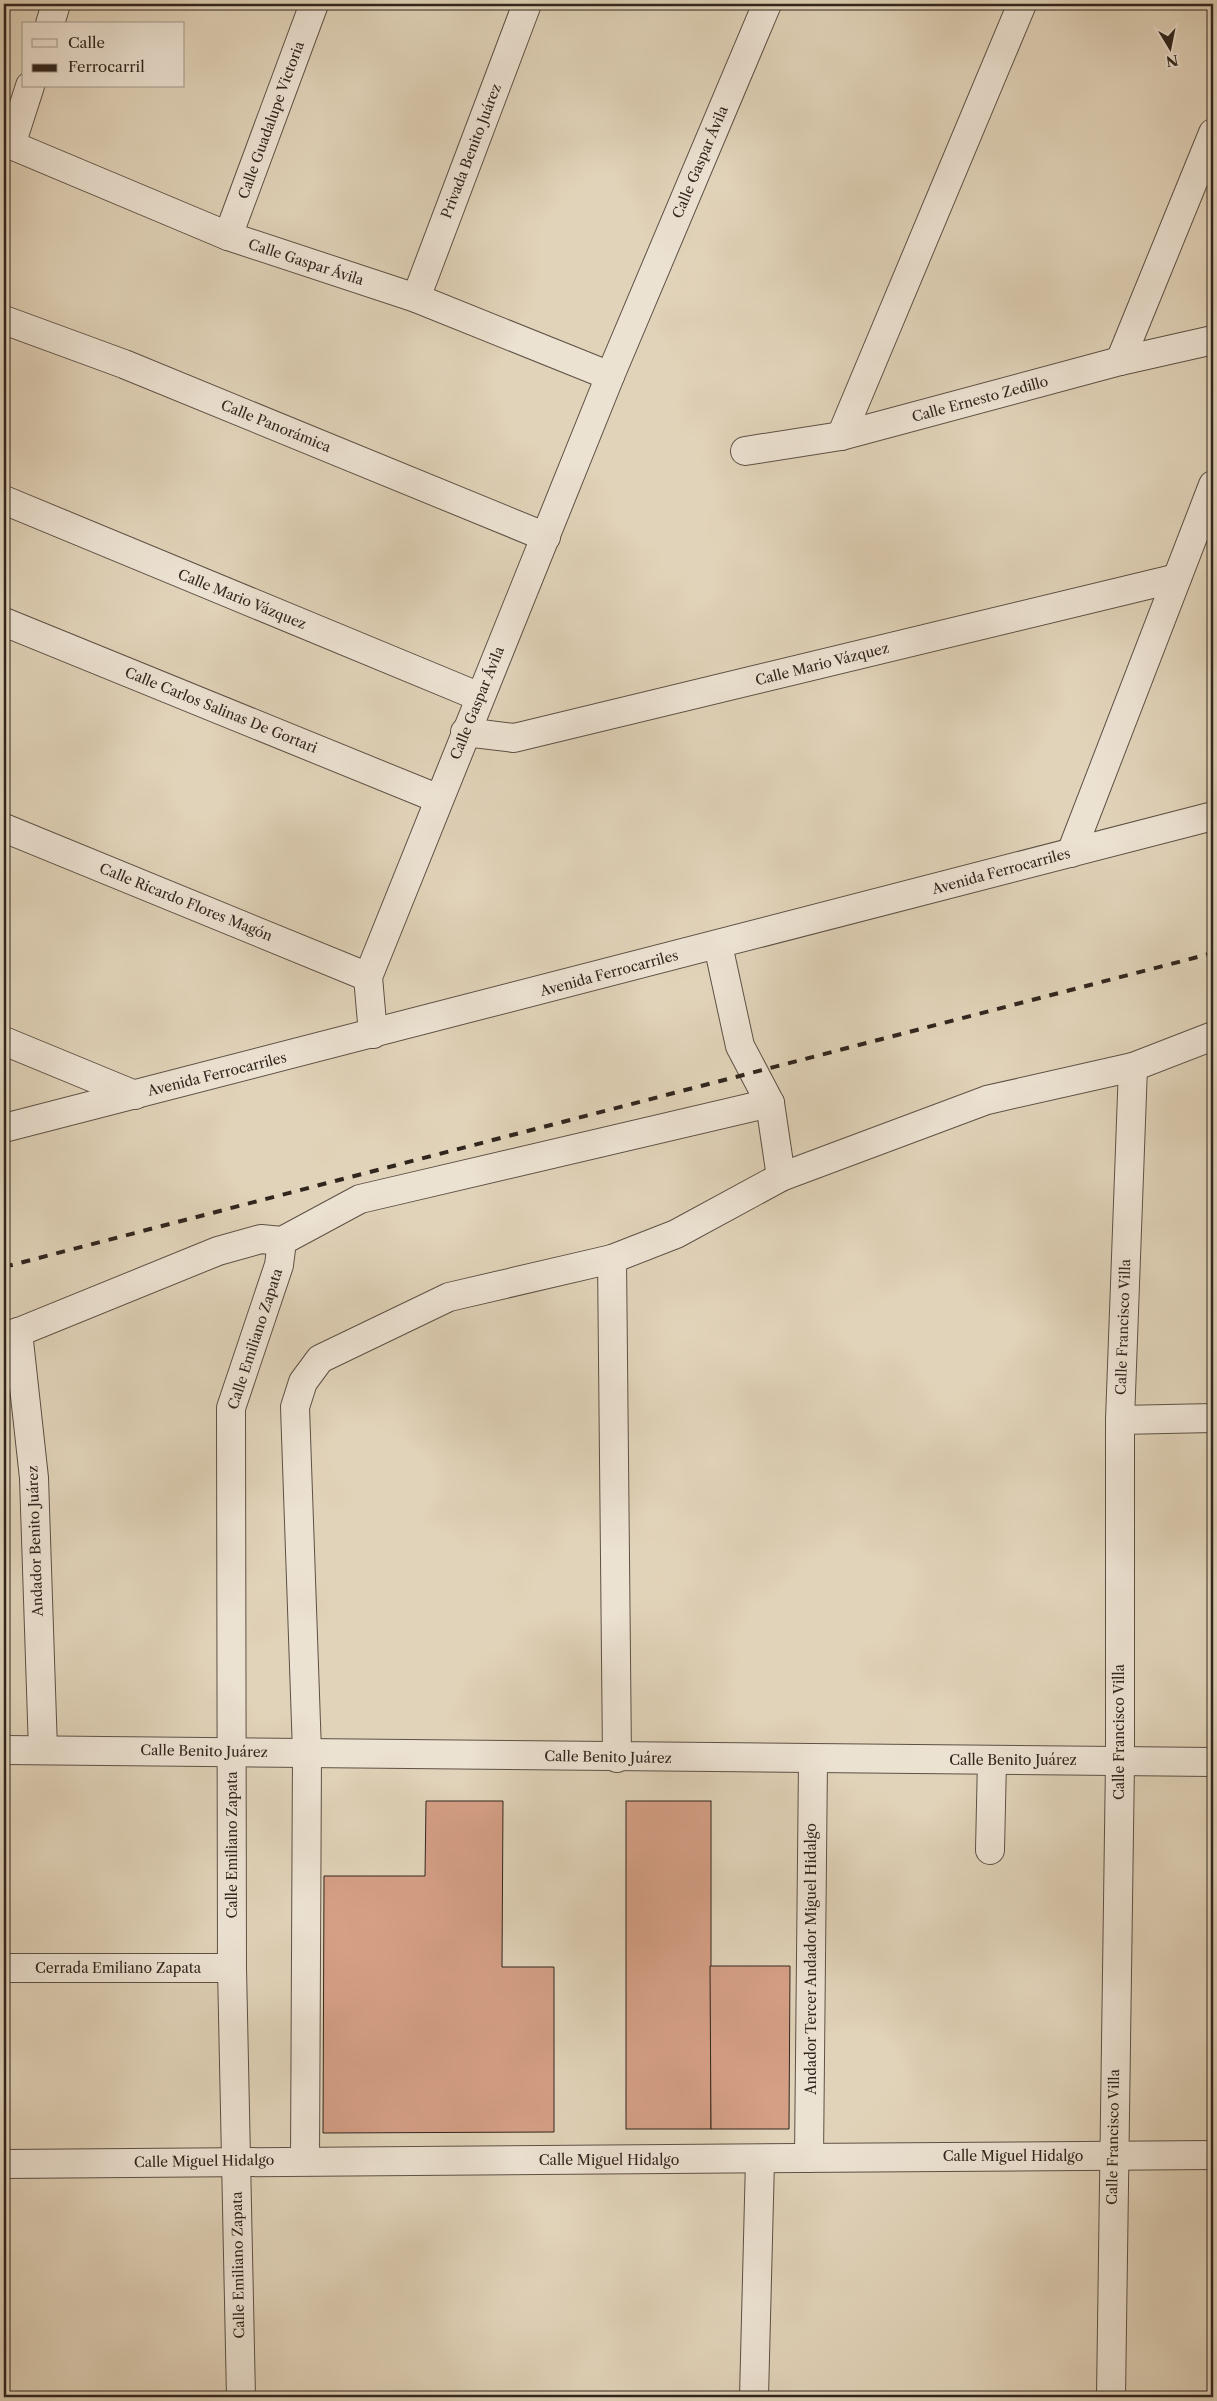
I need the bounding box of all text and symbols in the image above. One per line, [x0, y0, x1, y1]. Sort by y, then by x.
legend [22, 22, 185, 88]
north arrow [1144, 22, 1194, 72]
text: Calle [68, 33, 105, 52]
street label: Calle Guadalupe Victoria [234, 38, 308, 201]
text: N [1165, 51, 1180, 71]
text: Ferrocarril [68, 57, 145, 76]
street label: Privada Benito Juárez [437, 81, 505, 221]
street label: Calle Gaspar Ávila [668, 102, 732, 221]
street label: Calle Gaspar Ávila [246, 235, 367, 289]
street label: Calle Ernesto Zedillo [910, 372, 1050, 426]
street label: Calle Panorámica [218, 396, 334, 457]
street label: Calle Mario Vázquez [175, 565, 309, 633]
street label: Calle Mario Vázquez [753, 639, 891, 689]
street label: Calle Gaspar Ávila [446, 643, 508, 762]
street label: Calle Carlos Salinas De Gortari [122, 663, 320, 757]
street label: Avenida Ferrocarriles [929, 844, 1072, 898]
street label: Calle Ricardo Flores Magón [97, 859, 275, 945]
street label: Avenida Ferrocarriles [537, 946, 680, 1000]
street label: Avenida Ferrocarriles [145, 1048, 288, 1100]
street label: Calle Francisco Villa [1112, 1258, 1134, 1395]
street label: Calle Emiliano Zapata [224, 1266, 286, 1412]
street label: Andador Benito Juárez [23, 1465, 47, 1618]
street label: Calle Francisco Villa [1110, 1663, 1128, 1800]
street label: Calle Benito Juárez [140, 1741, 268, 1761]
street label: Calle Benito Juárez [544, 1747, 672, 1767]
street label: Calle Benito Juárez [949, 1751, 1077, 1769]
street label: Calle Emiliano Zapata [223, 1771, 241, 1919]
street label: Andador Tercer Andador Miguel Hidalgo [802, 1823, 820, 2096]
street label: Cerrada Emiliano Zapata [35, 1959, 202, 1977]
street label: Calle Francisco Villa [1103, 2068, 1123, 2205]
street label: Calle Miguel Hidalgo [943, 2147, 1083, 2165]
street label: Calle Miguel Hidalgo [134, 2151, 274, 2171]
street label: Calle Miguel Hidalgo [539, 2151, 679, 2169]
street label: Calle Emiliano Zapata [228, 2191, 248, 2339]

